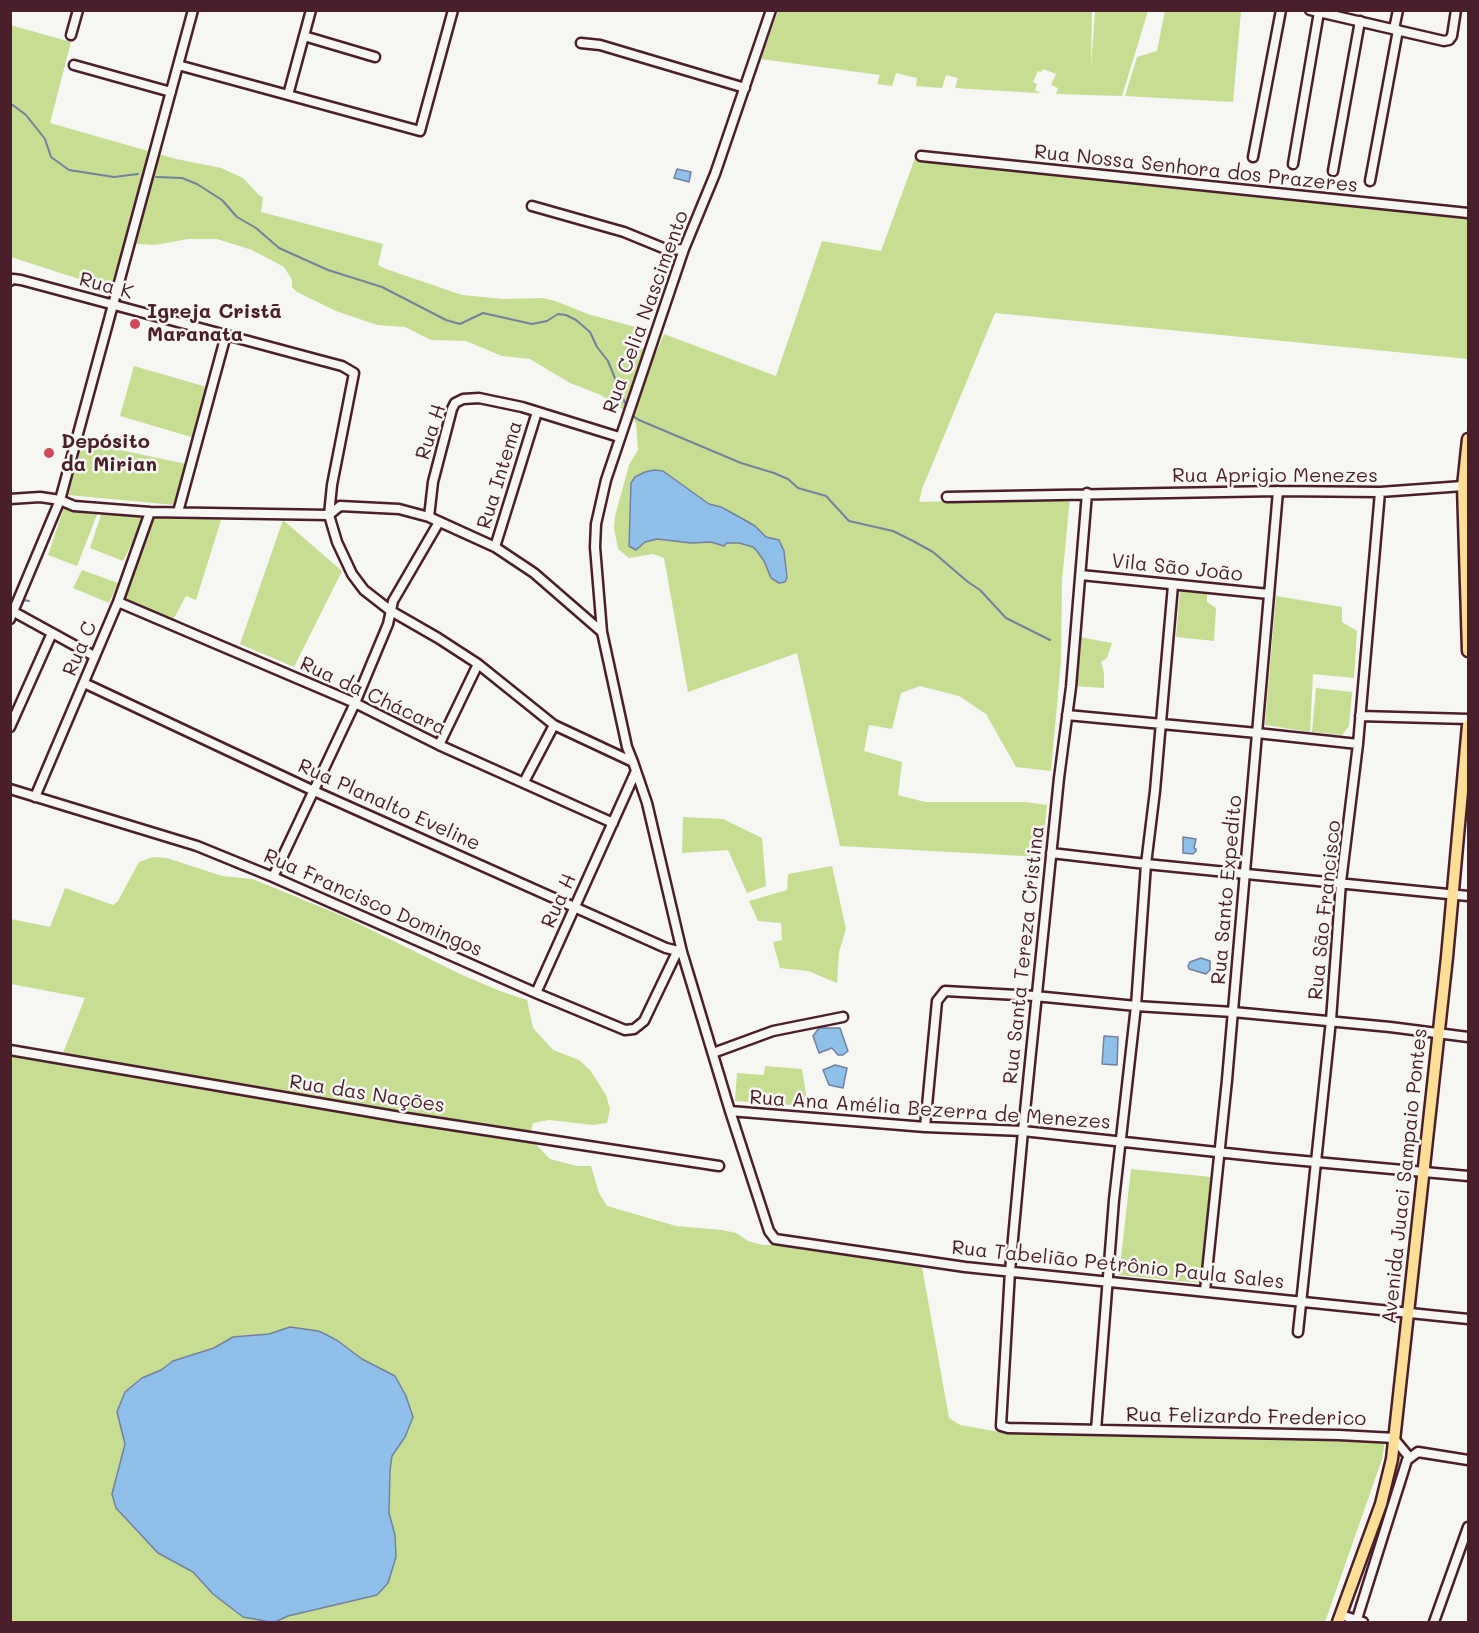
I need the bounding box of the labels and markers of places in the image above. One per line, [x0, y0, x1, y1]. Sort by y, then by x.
place label: Igreja Cristã Maranata [147, 300, 282, 347]
marker: Igreja Cristã Maranata [128, 317, 142, 331]
place label: Depósito da Mirian [61, 430, 157, 477]
marker: Depósito da Mirian [42, 446, 56, 460]

